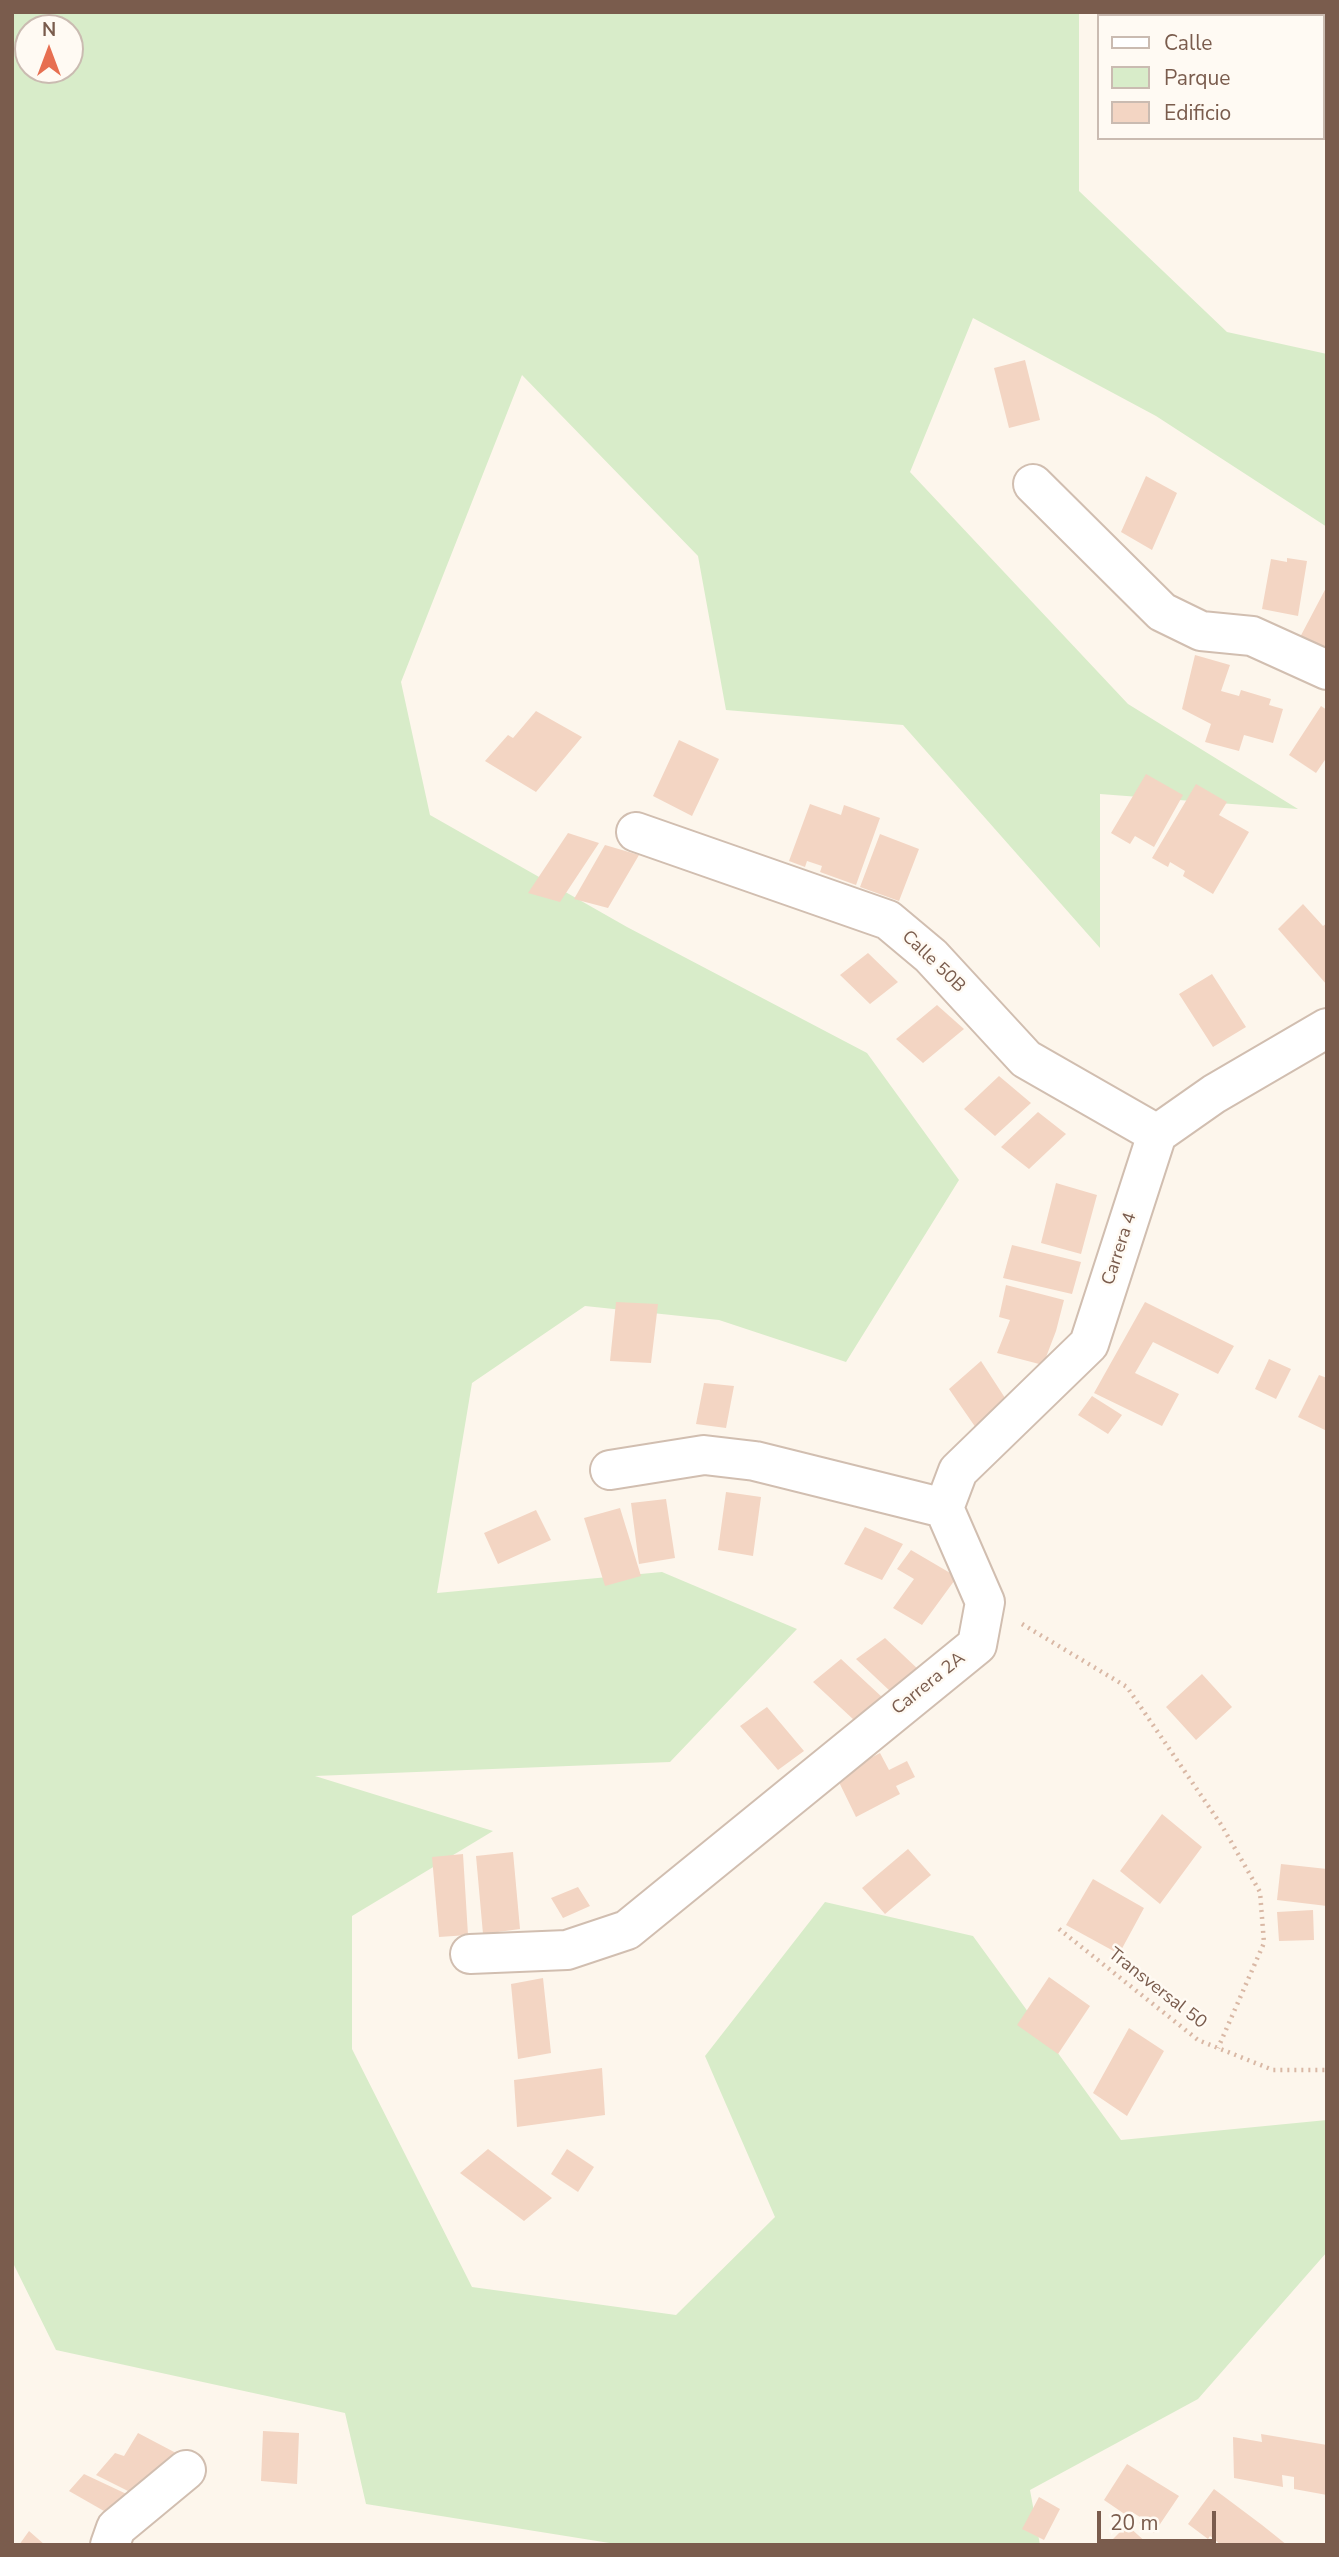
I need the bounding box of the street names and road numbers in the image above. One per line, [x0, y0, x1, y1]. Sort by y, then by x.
street label: Calle 50B [897, 926, 969, 998]
street label: Carrera 4 [1098, 1210, 1142, 1288]
street label: Carrera 2A [888, 1648, 970, 1720]
street label: Transversal 50 [1104, 1944, 1210, 2034]

